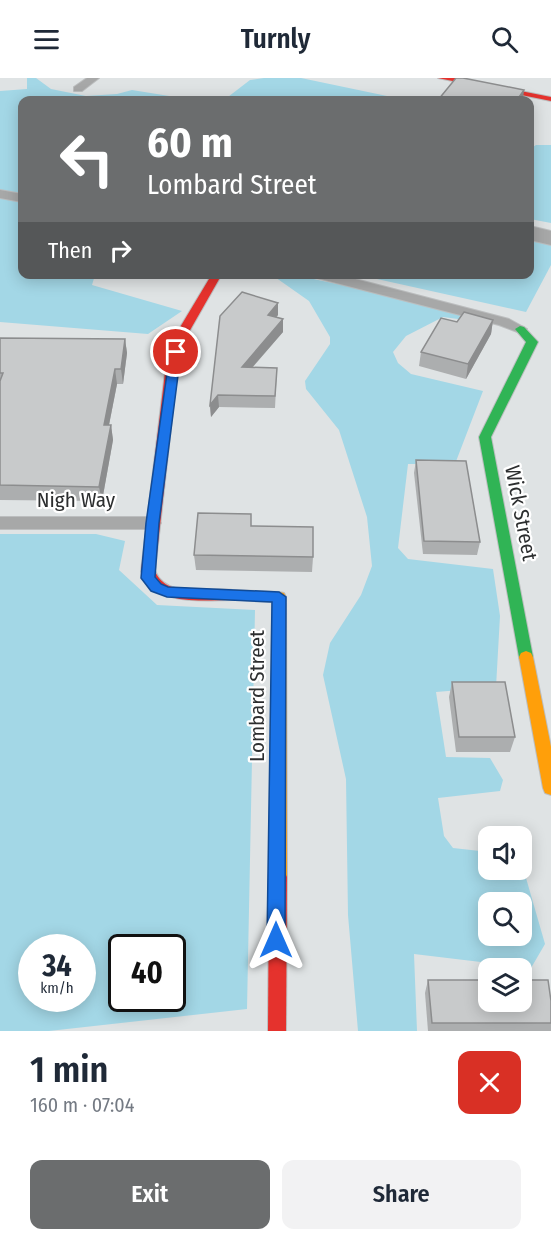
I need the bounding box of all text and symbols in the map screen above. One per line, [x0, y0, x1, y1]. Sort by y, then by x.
icon: menu [30, 23, 63, 56]
text: Turnly [241, 23, 310, 55]
icon: search [488, 23, 521, 56]
text: 60 m [147, 118, 233, 168]
icon: left [48, 120, 126, 198]
text: Lombard Street [147, 169, 317, 201]
icon: right [104, 234, 137, 267]
text: Then [48, 237, 92, 264]
pin [150, 326, 201, 377]
icon: arrive [159, 335, 192, 368]
street label: Wick Street [499, 463, 543, 563]
street label: Nigh Way [37, 487, 116, 513]
street label: Lombard Street [244, 630, 270, 762]
map controls [478, 826, 532, 1012]
button: sound [478, 826, 532, 880]
button: search [478, 892, 532, 946]
position arrow [244, 908, 308, 972]
speed limit sign: 40 [108, 934, 186, 1012]
text: 34 [42, 948, 72, 984]
button: layers [478, 958, 532, 1012]
text: km/h [40, 979, 74, 997]
text: 1 min [30, 1048, 108, 1092]
button: close [458, 1051, 521, 1114]
text: 160 m · 07:04 [30, 1093, 134, 1117]
button: Exit [30, 1160, 270, 1229]
button: Share [282, 1160, 521, 1229]

